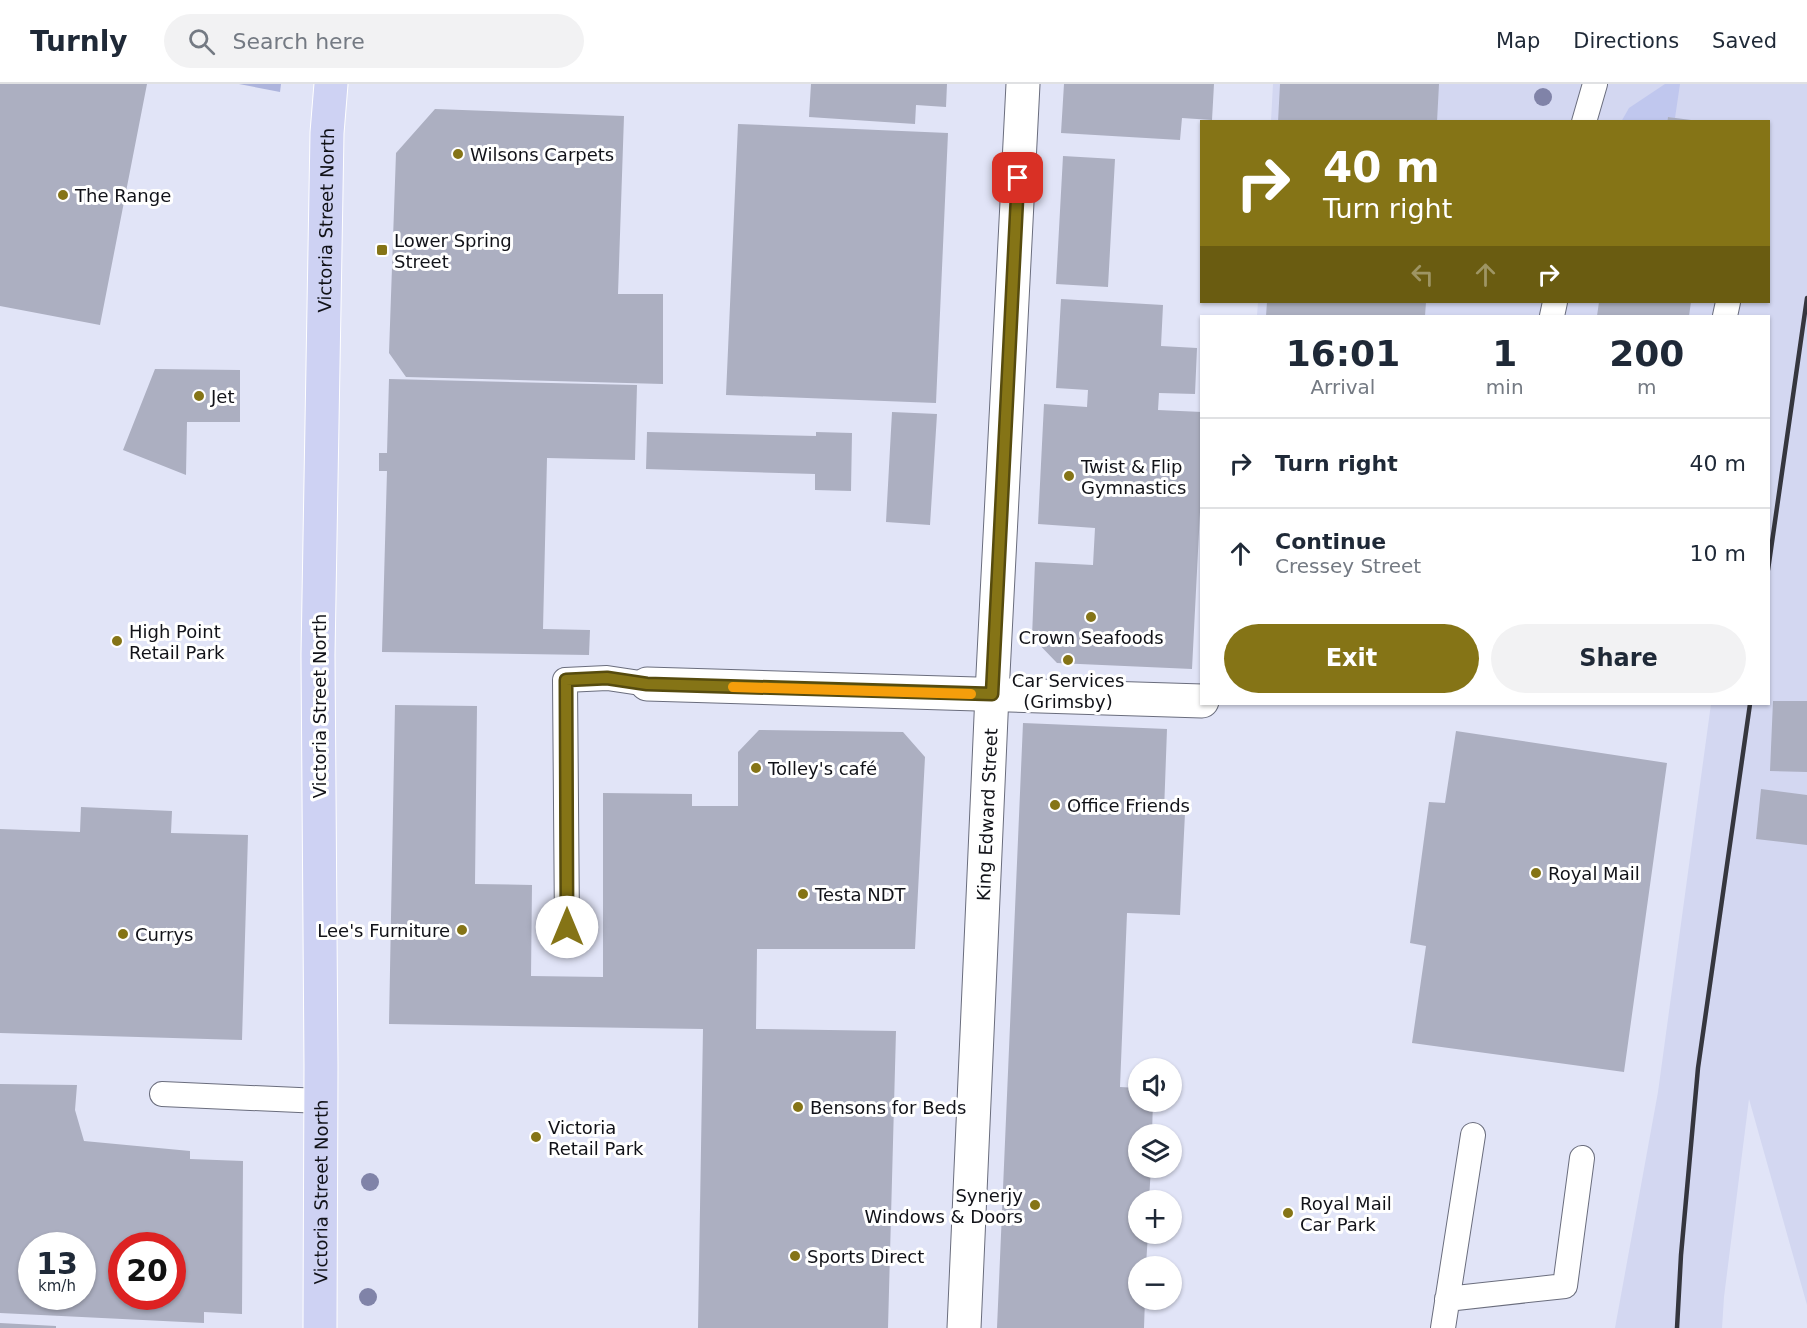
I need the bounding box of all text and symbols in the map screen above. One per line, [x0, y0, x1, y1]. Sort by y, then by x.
search box [164, 14, 584, 68]
text: Turnly [30, 25, 128, 58]
icon: search [185, 25, 218, 58]
text: Search here [233, 29, 365, 54]
text: Map [1496, 29, 1540, 53]
text: Directions [1573, 29, 1679, 53]
text: Saved [1712, 29, 1777, 53]
street label: Victoria Street North [313, 127, 338, 313]
text: 40 m [1323, 143, 1440, 192]
place label: Wilsons Carpets [470, 144, 614, 165]
icon: right [1224, 144, 1302, 222]
marker: Wilsons Carpets [451, 147, 465, 161]
pin [992, 152, 1043, 203]
icon: arrive [1001, 161, 1034, 194]
place label: The Range [74, 185, 171, 206]
marker: The Range [56, 188, 70, 202]
text: Turn right [1323, 193, 1452, 224]
place label: Lower Spring Street [394, 230, 512, 272]
marker: Lower Spring Street [375, 243, 389, 257]
icon: left [1406, 258, 1439, 291]
icon: ahead [1469, 258, 1502, 291]
icon: right [1532, 258, 1565, 291]
text: 16:01 [1286, 333, 1400, 374]
text: 1 [1492, 333, 1517, 374]
text: 200 [1609, 333, 1684, 374]
text: Arrival [1310, 375, 1375, 399]
text: min [1486, 375, 1524, 399]
text: m [1637, 375, 1657, 399]
place label: Jet [210, 386, 234, 407]
marker: Jet [192, 389, 206, 403]
icon: right [1224, 447, 1257, 480]
text: Turn right [1275, 451, 1398, 476]
text: 40 m [1690, 451, 1746, 476]
place label: Twist & Flip Gymnastics [1080, 456, 1186, 498]
marker: Twist & Flip Gymnastics [1062, 469, 1076, 483]
text: Continue [1275, 529, 1386, 554]
icon: ahead [1224, 537, 1257, 570]
text: 10 m [1690, 541, 1746, 566]
text: Cressey Street [1275, 554, 1421, 578]
marker: Crown Seafoods [1084, 610, 1098, 624]
street label: Victoria Street North [309, 614, 330, 798]
place label: High Point Retail Park [129, 621, 225, 663]
button: Exit [1224, 624, 1479, 693]
button: Share [1491, 624, 1746, 693]
place label: Crown Seafoods [1018, 627, 1164, 648]
marker: High Point Retail Park [110, 634, 124, 648]
marker: Car Services (Grimsby) [1061, 653, 1075, 667]
place label: Car Services (Grimsby) [1012, 670, 1124, 712]
street label: King Edward Street [972, 728, 1001, 901]
place label: Tolley's café [767, 758, 877, 779]
marker: Tolley's café [749, 761, 763, 775]
place label: Office Friends [1067, 795, 1190, 816]
marker: Office Friends [1048, 798, 1062, 812]
place label: Royal Mail [1548, 863, 1640, 884]
marker: Royal Mail [1529, 866, 1543, 880]
place label: Testa NDT [814, 884, 907, 905]
marker: Testa NDT [796, 887, 810, 901]
position arrow [535, 895, 599, 959]
place label: Lee's Furniture [317, 920, 450, 941]
marker: Lee's Furniture [455, 923, 469, 937]
place label: Currys [135, 924, 194, 945]
marker: Currys [116, 927, 130, 941]
map controls [1128, 1058, 1182, 1310]
button: sound [1128, 1058, 1182, 1112]
place label: Bensons for Beds [810, 1097, 966, 1118]
street label: Victoria Street North [310, 1099, 331, 1285]
marker: Bensons for Beds [791, 1100, 805, 1114]
place label: Victoria Retail Park [548, 1117, 644, 1159]
button: layers [1128, 1124, 1182, 1178]
marker: Victoria Retail Park [529, 1130, 543, 1144]
place label: Synerjy Windows & Doors [865, 1185, 1023, 1227]
button: + [1128, 1190, 1182, 1244]
place label: Royal Mail Car Park [1300, 1193, 1392, 1235]
marker: Synerjy Windows & Doors [1028, 1198, 1042, 1212]
marker: Royal Mail Car Park [1281, 1206, 1295, 1220]
speed limit sign: 20 [108, 1232, 186, 1310]
text: 13 [36, 1246, 78, 1281]
place label: Sports Direct [807, 1246, 924, 1267]
marker: Sports Direct [788, 1249, 802, 1263]
button: − [1128, 1256, 1182, 1310]
text: km/h [38, 1277, 76, 1295]

